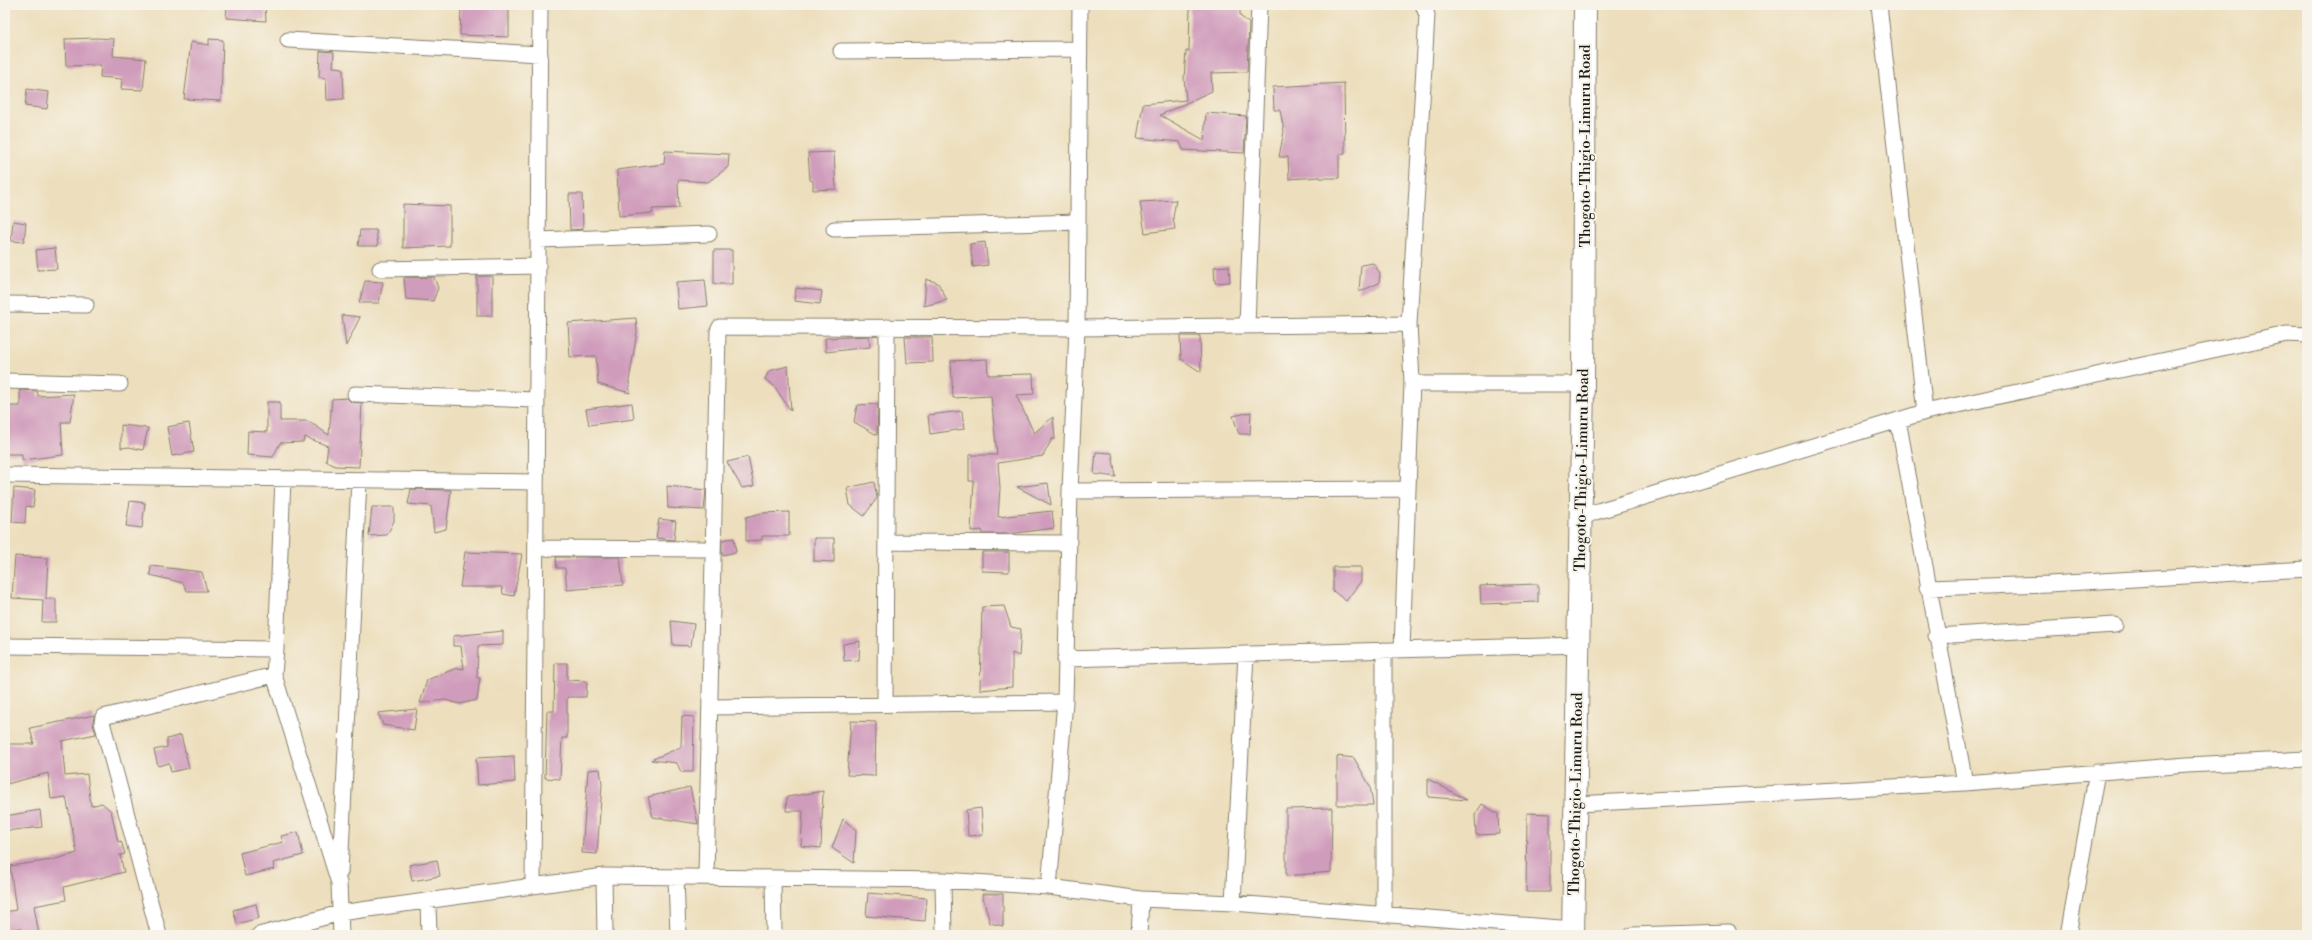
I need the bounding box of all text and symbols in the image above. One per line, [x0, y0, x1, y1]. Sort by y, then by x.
street label: Thogoto-Thigio-Limuru Road [1576, 44, 1595, 248]
street label: Thogoto-Thigio-Limuru Road [1571, 368, 1593, 572]
street label: Thogoto-Thigio-Limuru Road [1565, 692, 1587, 896]

